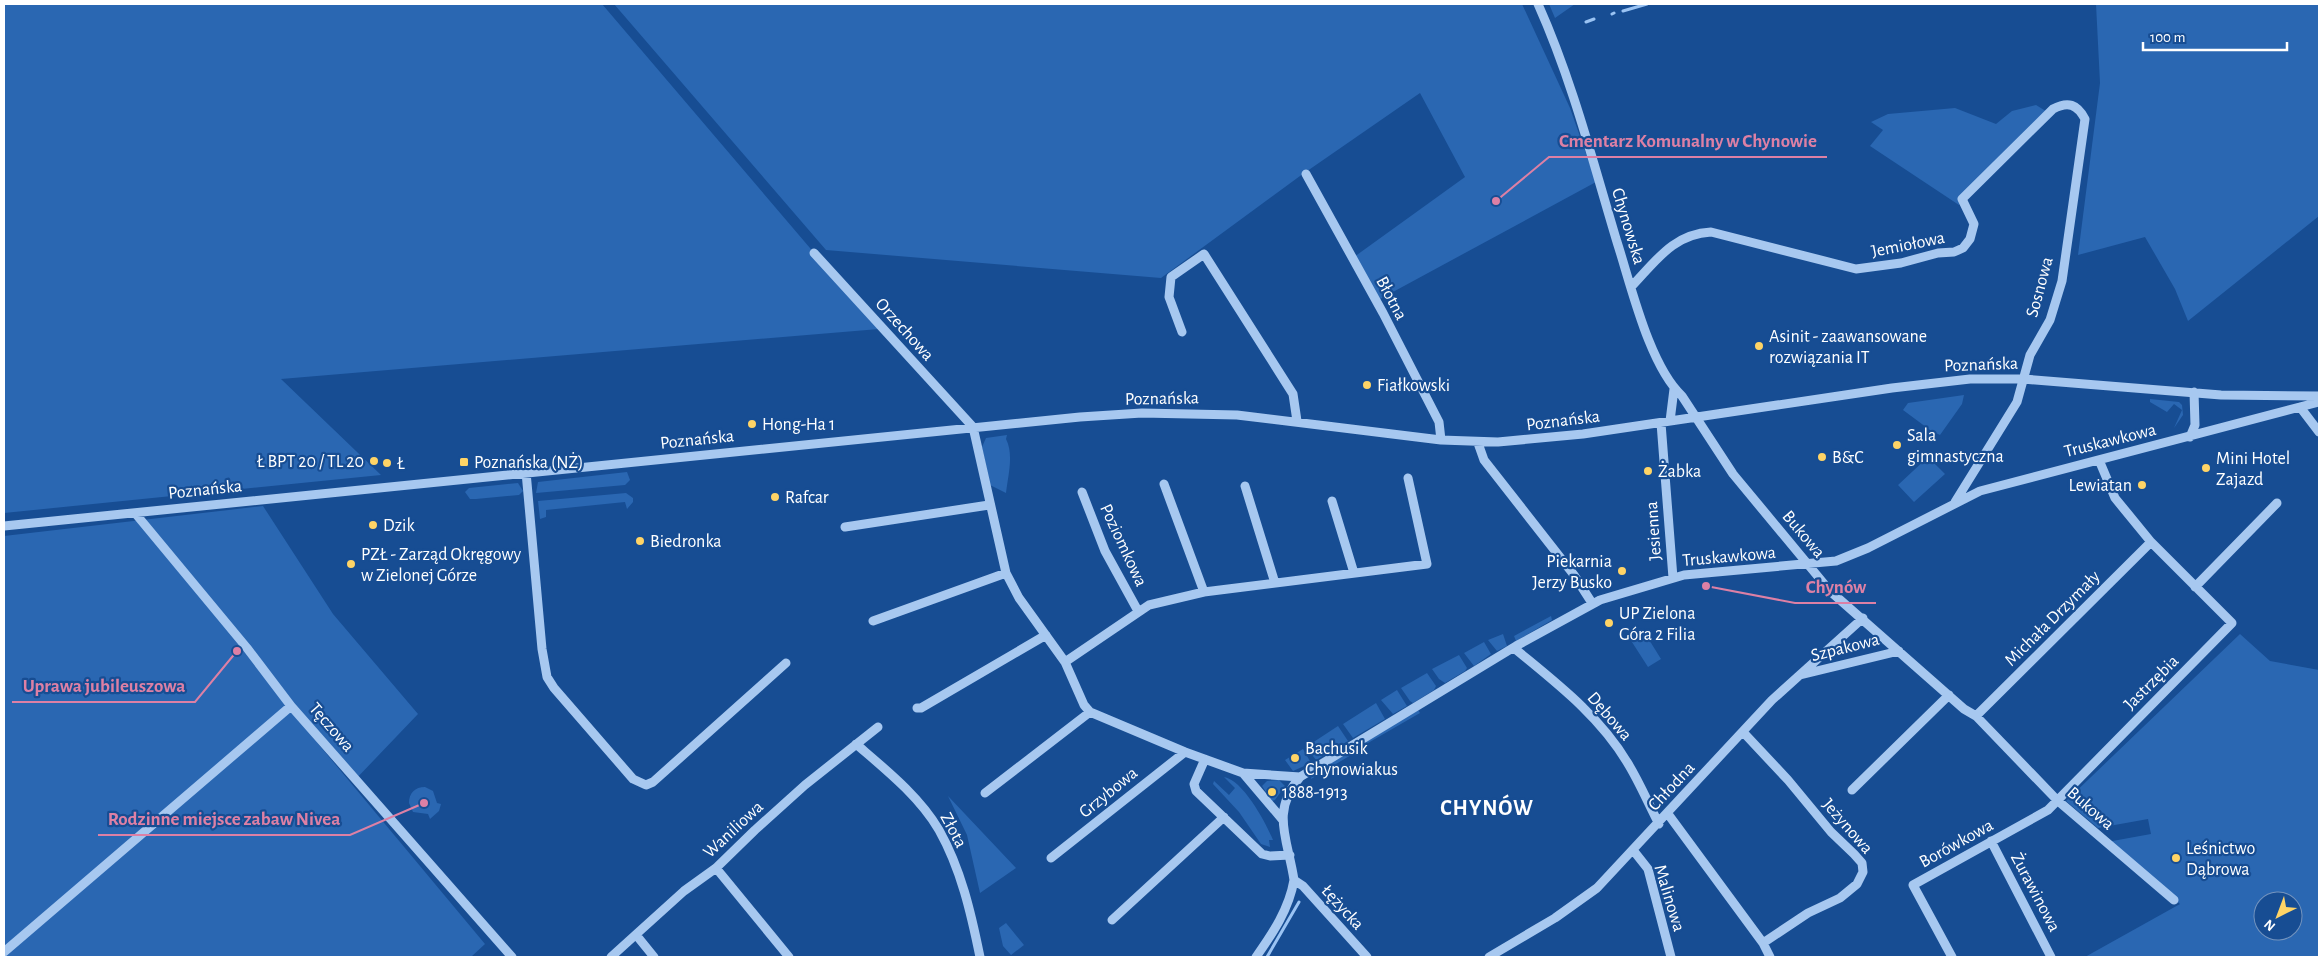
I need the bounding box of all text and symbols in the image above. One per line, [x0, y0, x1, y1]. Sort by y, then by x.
scale bar [2143, 20, 2287, 52]
text: 100 m [2150, 30, 2185, 45]
callout: Cmentarz Komunalny w Chynowie [1549, 123, 1827, 157]
text: Cmentarz Komunalny w Chynowie [1559, 132, 1817, 151]
street label: Chynowska [1608, 186, 1648, 267]
street label: Jemiołowa [1870, 229, 1946, 261]
street label: Sosnowa [2023, 255, 2057, 319]
street label: Błotna [1372, 274, 1410, 323]
street label: Orzechowa [872, 295, 937, 365]
place label: Asinit - zaawansowane rozwiązania IT [1769, 328, 1927, 367]
marker: Asinit - zaawansowane rozwiązania IT [1753, 340, 1765, 352]
street label: Poznańska [1944, 355, 2018, 375]
place label: Fiałkowski [1377, 377, 1450, 395]
marker: Fiałkowski [1361, 379, 1373, 391]
street label: Poznańska [1125, 389, 1199, 409]
street label: Poznańska [1525, 408, 1601, 434]
place label: Hong-Ha 1 [762, 416, 835, 434]
marker: Hong-Ha 1 [746, 418, 758, 430]
street label: Truskawkowa [2062, 421, 2158, 461]
street label: Poznańska [659, 427, 735, 453]
place label: Sala gimnastyczna [1907, 427, 2004, 466]
marker: Sala gimnastyczna [1891, 439, 1903, 451]
place label: B&C [1832, 449, 1864, 467]
place label: Mini Hotel Zajazd [2216, 450, 2290, 489]
marker: B&C [1816, 451, 1828, 463]
place label: Poznańska (NŻ) [474, 452, 584, 472]
place label: Ł BPT 20 / TL 20 [257, 453, 364, 471]
marker: Ł BPT 20 / TL 20 [368, 455, 380, 467]
place label: Ł [397, 455, 405, 473]
marker: Poznańska (NŻ) [458, 456, 470, 468]
marker: Ł [381, 457, 393, 469]
place label: Żabka [1658, 461, 1701, 481]
marker: Mini Hotel Zajazd [2200, 462, 2212, 474]
marker: Żabka [1642, 465, 1654, 477]
street label: Poznańska [167, 477, 243, 503]
place label: Lewiatan [2068, 477, 2132, 495]
marker: Lewiatan [2136, 479, 2148, 491]
place label: Rafcar [785, 489, 829, 507]
marker: Rafcar [769, 491, 781, 503]
street label: Poziomkowa [1096, 501, 1150, 589]
street label: Jesienna [1643, 501, 1665, 561]
street label: Bukowa [1778, 508, 1828, 562]
place label: Dzik [383, 517, 415, 535]
marker: Dzik [367, 519, 379, 531]
place label: Biedronka [650, 533, 722, 551]
marker: Biedronka [634, 535, 646, 547]
street label: Truskawkowa [1681, 544, 1777, 570]
place label: PZŁ - Zarząd Okręgowy w Zielonej Górze [361, 546, 522, 585]
place label: Piekarnia Jerzy Busko [1532, 553, 1612, 592]
marker: PZŁ - Zarząd Okręgowy w Zielonej Górze [345, 558, 357, 570]
marker: Piekarnia Jerzy Busko [1616, 565, 1628, 577]
street label: Michała Drzymały [2002, 567, 2104, 670]
callout: Chynów [1795, 569, 1876, 603]
text: Chynów [1806, 578, 1867, 597]
place label: UP Zielona Góra 2 Filia [1619, 605, 1695, 644]
marker: UP Zielona Góra 2 Filia [1603, 617, 1615, 629]
street label: Szpakowa [1809, 631, 1881, 665]
street label: Jastrzębia [2121, 652, 2183, 714]
callout: Uprawa jubileuszowa [12, 668, 195, 702]
text: Uprawa jubileuszowa [23, 677, 185, 696]
street label: Dębowa [1583, 689, 1635, 744]
street label: Tęczowa [305, 700, 357, 756]
place label: Bachusik Chynowiakus [1305, 740, 1398, 779]
marker: Bachusik Chynowiakus [1289, 752, 1301, 764]
street label: Chłodna [1645, 759, 1698, 814]
street label: Grzybowa [1076, 764, 1141, 822]
place label: 1888-1913 [1282, 784, 1348, 802]
street label: Bukowa [2063, 784, 2117, 834]
marker: 1888-1913 [1266, 786, 1278, 798]
district label: CHYNÓW [1440, 794, 1534, 819]
street label: Jeżynowa [1819, 796, 1876, 858]
street label: Waniliowa [700, 798, 767, 862]
callout: Rodzinne miejsce zabaw Nivea [98, 801, 350, 835]
text: Rodzinne miejsce zabaw Nivea [108, 810, 340, 829]
street label: Złota [936, 810, 970, 851]
street label: Borówkowa [1917, 816, 1996, 871]
place label: Leśnictwo Dąbrowa [2186, 840, 2255, 879]
street label: Żurawinowa [2007, 849, 2065, 935]
marker: Leśnictwo Dąbrowa [2170, 852, 2182, 864]
street label: Malinowa [1650, 863, 1688, 934]
street label: Łężycka [1318, 882, 1367, 934]
north arrow [2253, 891, 2303, 941]
text: N [2262, 916, 2278, 933]

